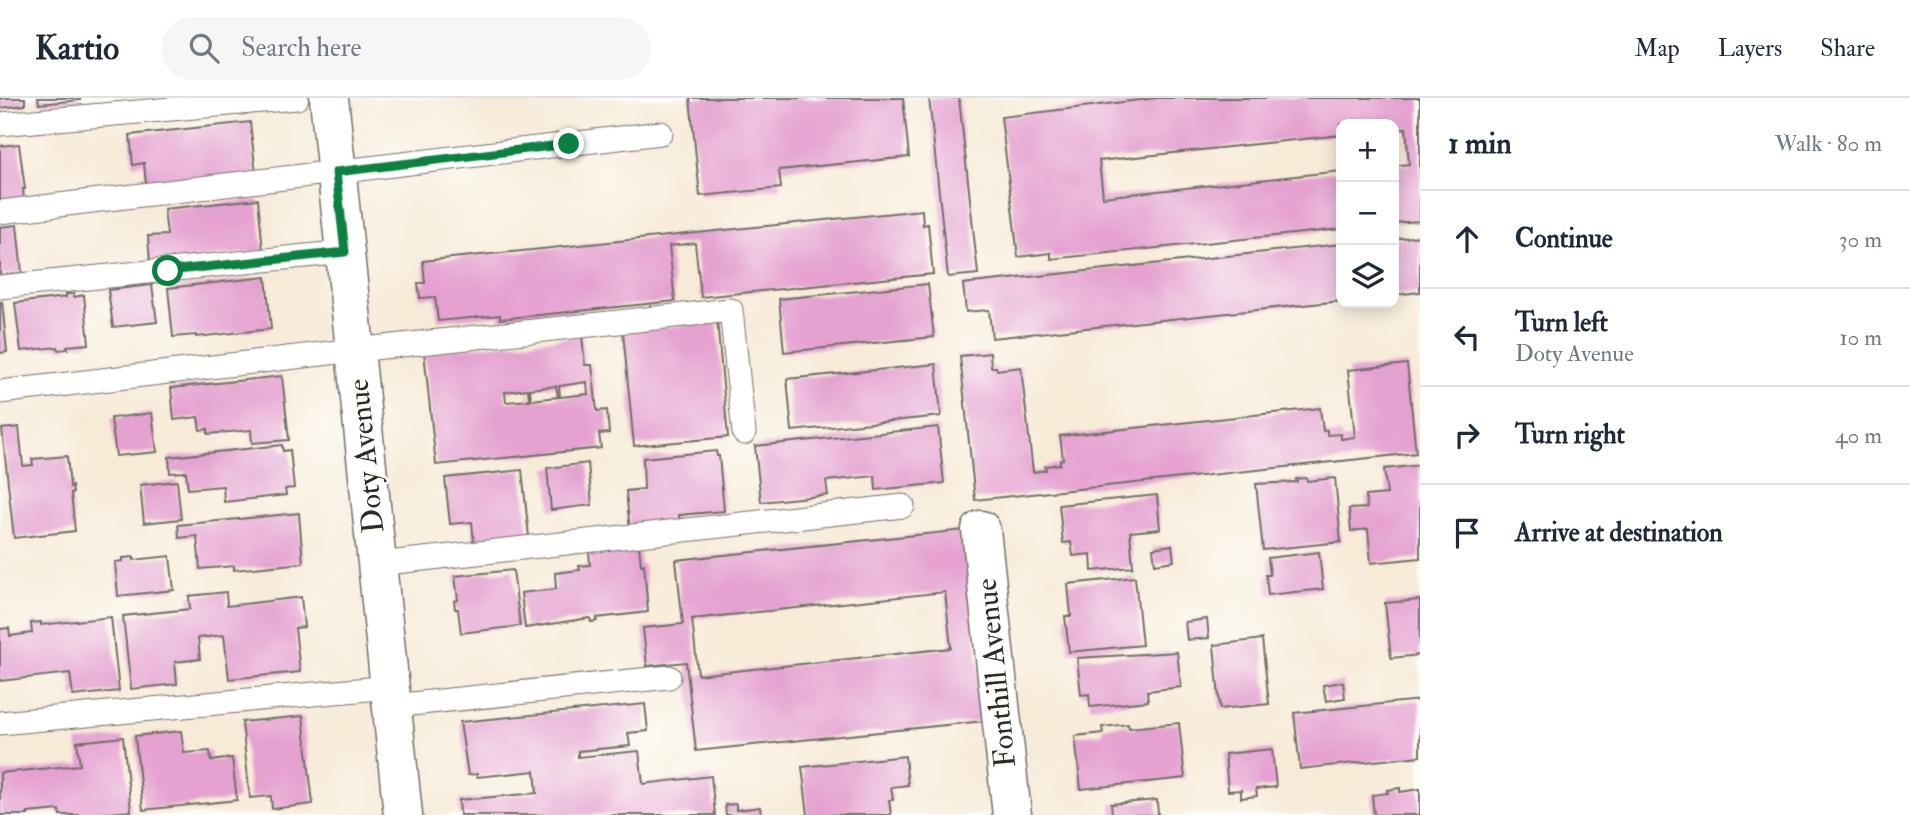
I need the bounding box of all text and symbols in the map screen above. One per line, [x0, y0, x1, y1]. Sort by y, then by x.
search box [161, 17, 651, 80]
text: Kartio [35, 28, 119, 69]
icon: search [185, 29, 223, 67]
text: Search here [241, 32, 361, 64]
text: Map [1635, 33, 1680, 64]
text: Layers [1718, 33, 1782, 64]
text: Share [1820, 33, 1875, 64]
map controls [1336, 119, 1399, 308]
button: + [1336, 119, 1399, 182]
text: 1 min [1448, 125, 1512, 162]
route end [553, 128, 584, 159]
text: Walk · 80 m [1775, 129, 1882, 158]
button: − [1336, 182, 1399, 245]
icon: ahead [1448, 220, 1486, 258]
text: Continue [1515, 223, 1613, 255]
text: 30 m [1839, 225, 1882, 254]
button: layers [1336, 245, 1399, 308]
route start [152, 255, 183, 286]
text: Turn left [1515, 307, 1608, 339]
icon: left [1448, 318, 1486, 356]
text: 10 m [1839, 323, 1882, 352]
text: Doty Avenue [1515, 339, 1634, 368]
street label: Doty Avenue [340, 377, 392, 535]
icon: right [1448, 416, 1486, 454]
text: Turn right [1515, 419, 1625, 451]
text: 40 m [1835, 421, 1882, 450]
icon: arrive [1448, 514, 1486, 552]
text: Arrive at destination [1515, 517, 1723, 549]
street label: Fonthill Avenue [968, 577, 1024, 769]

